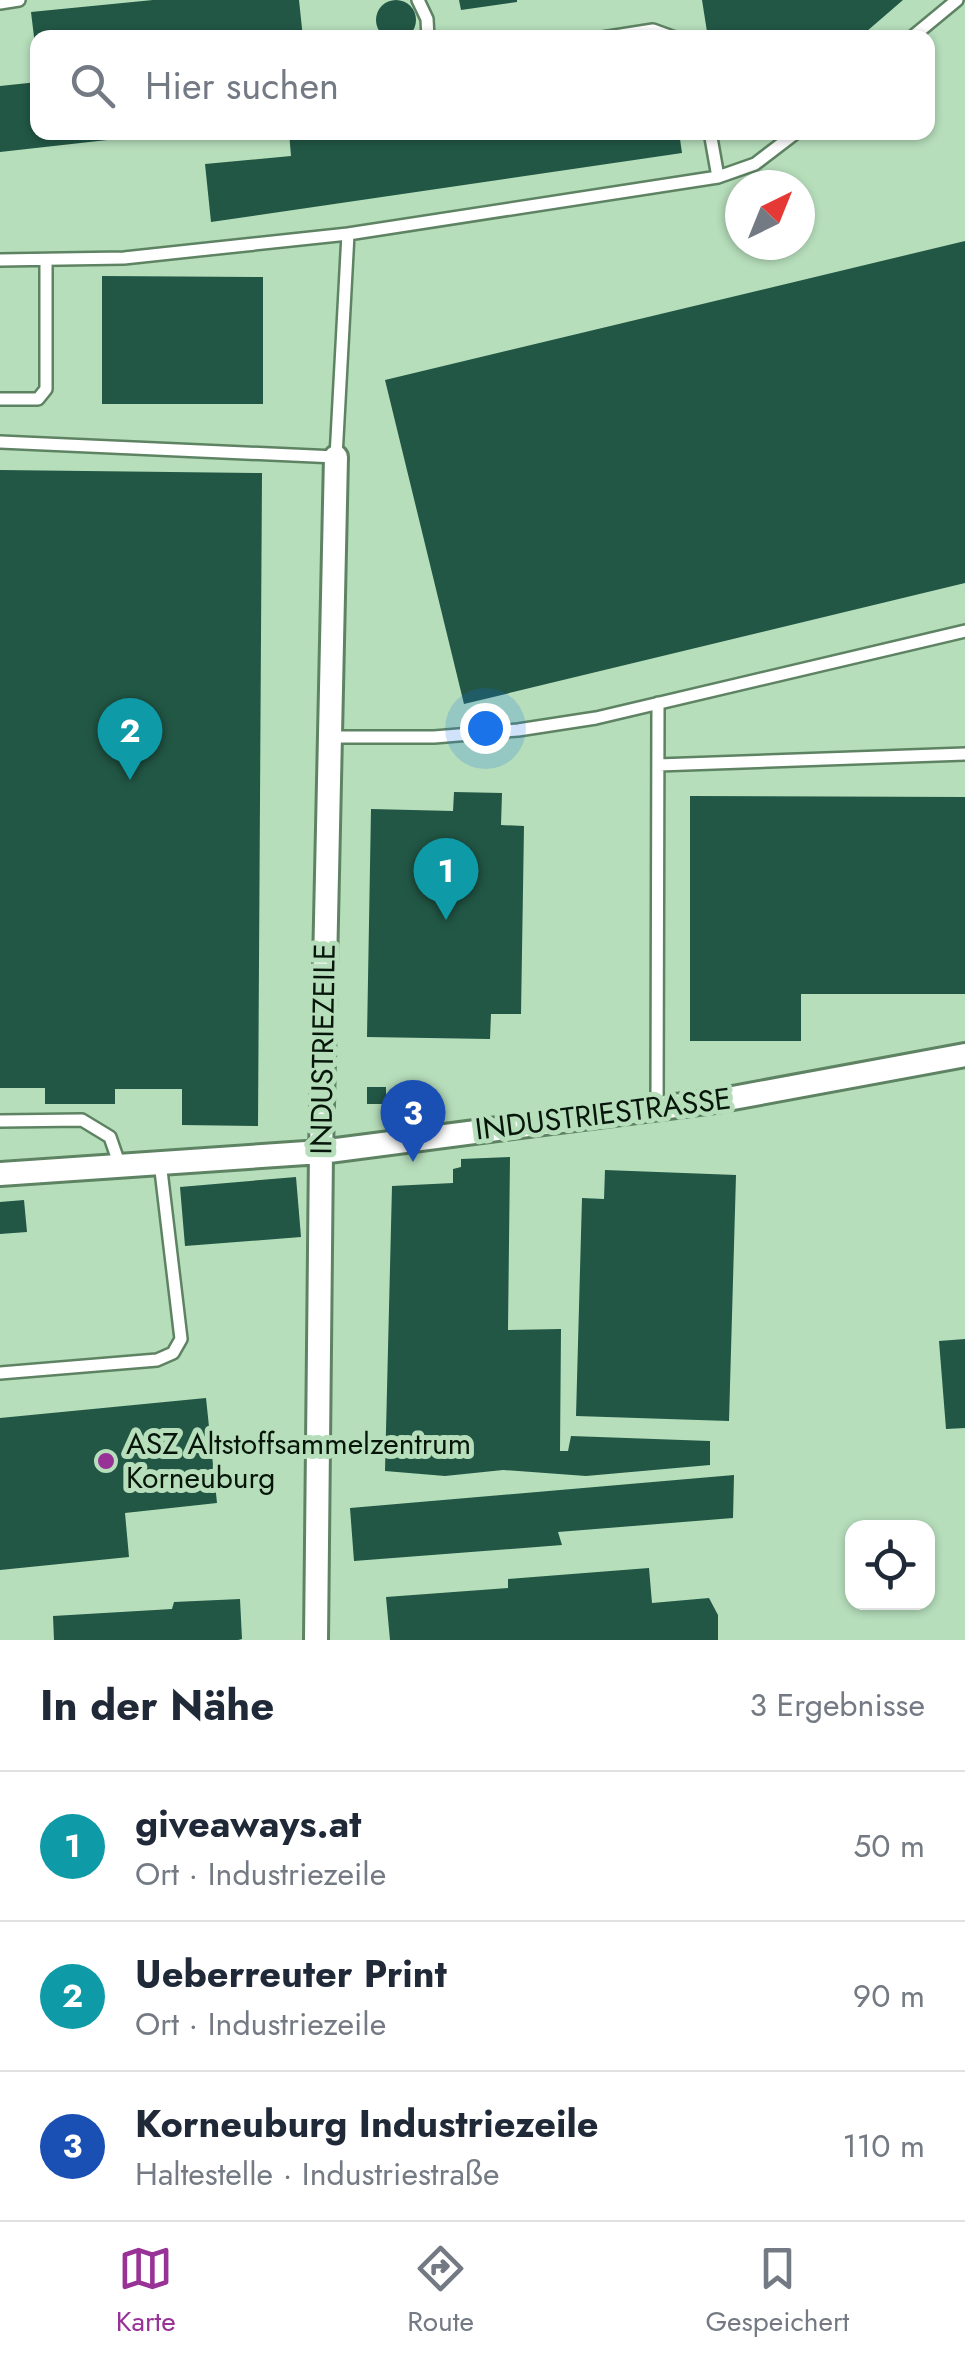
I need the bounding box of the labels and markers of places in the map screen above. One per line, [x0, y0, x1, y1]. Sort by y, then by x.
pin: 2 [98, 698, 162, 780]
pin: 1 [414, 838, 478, 920]
pin: 3 [380, 1080, 446, 1162]
place label: ASZ Altstoffsammelzentrum Korneuburg [126, 1422, 471, 1499]
marker: ASZ Altstoffsammelzentrum Korneuburg [95, 1450, 117, 1472]

